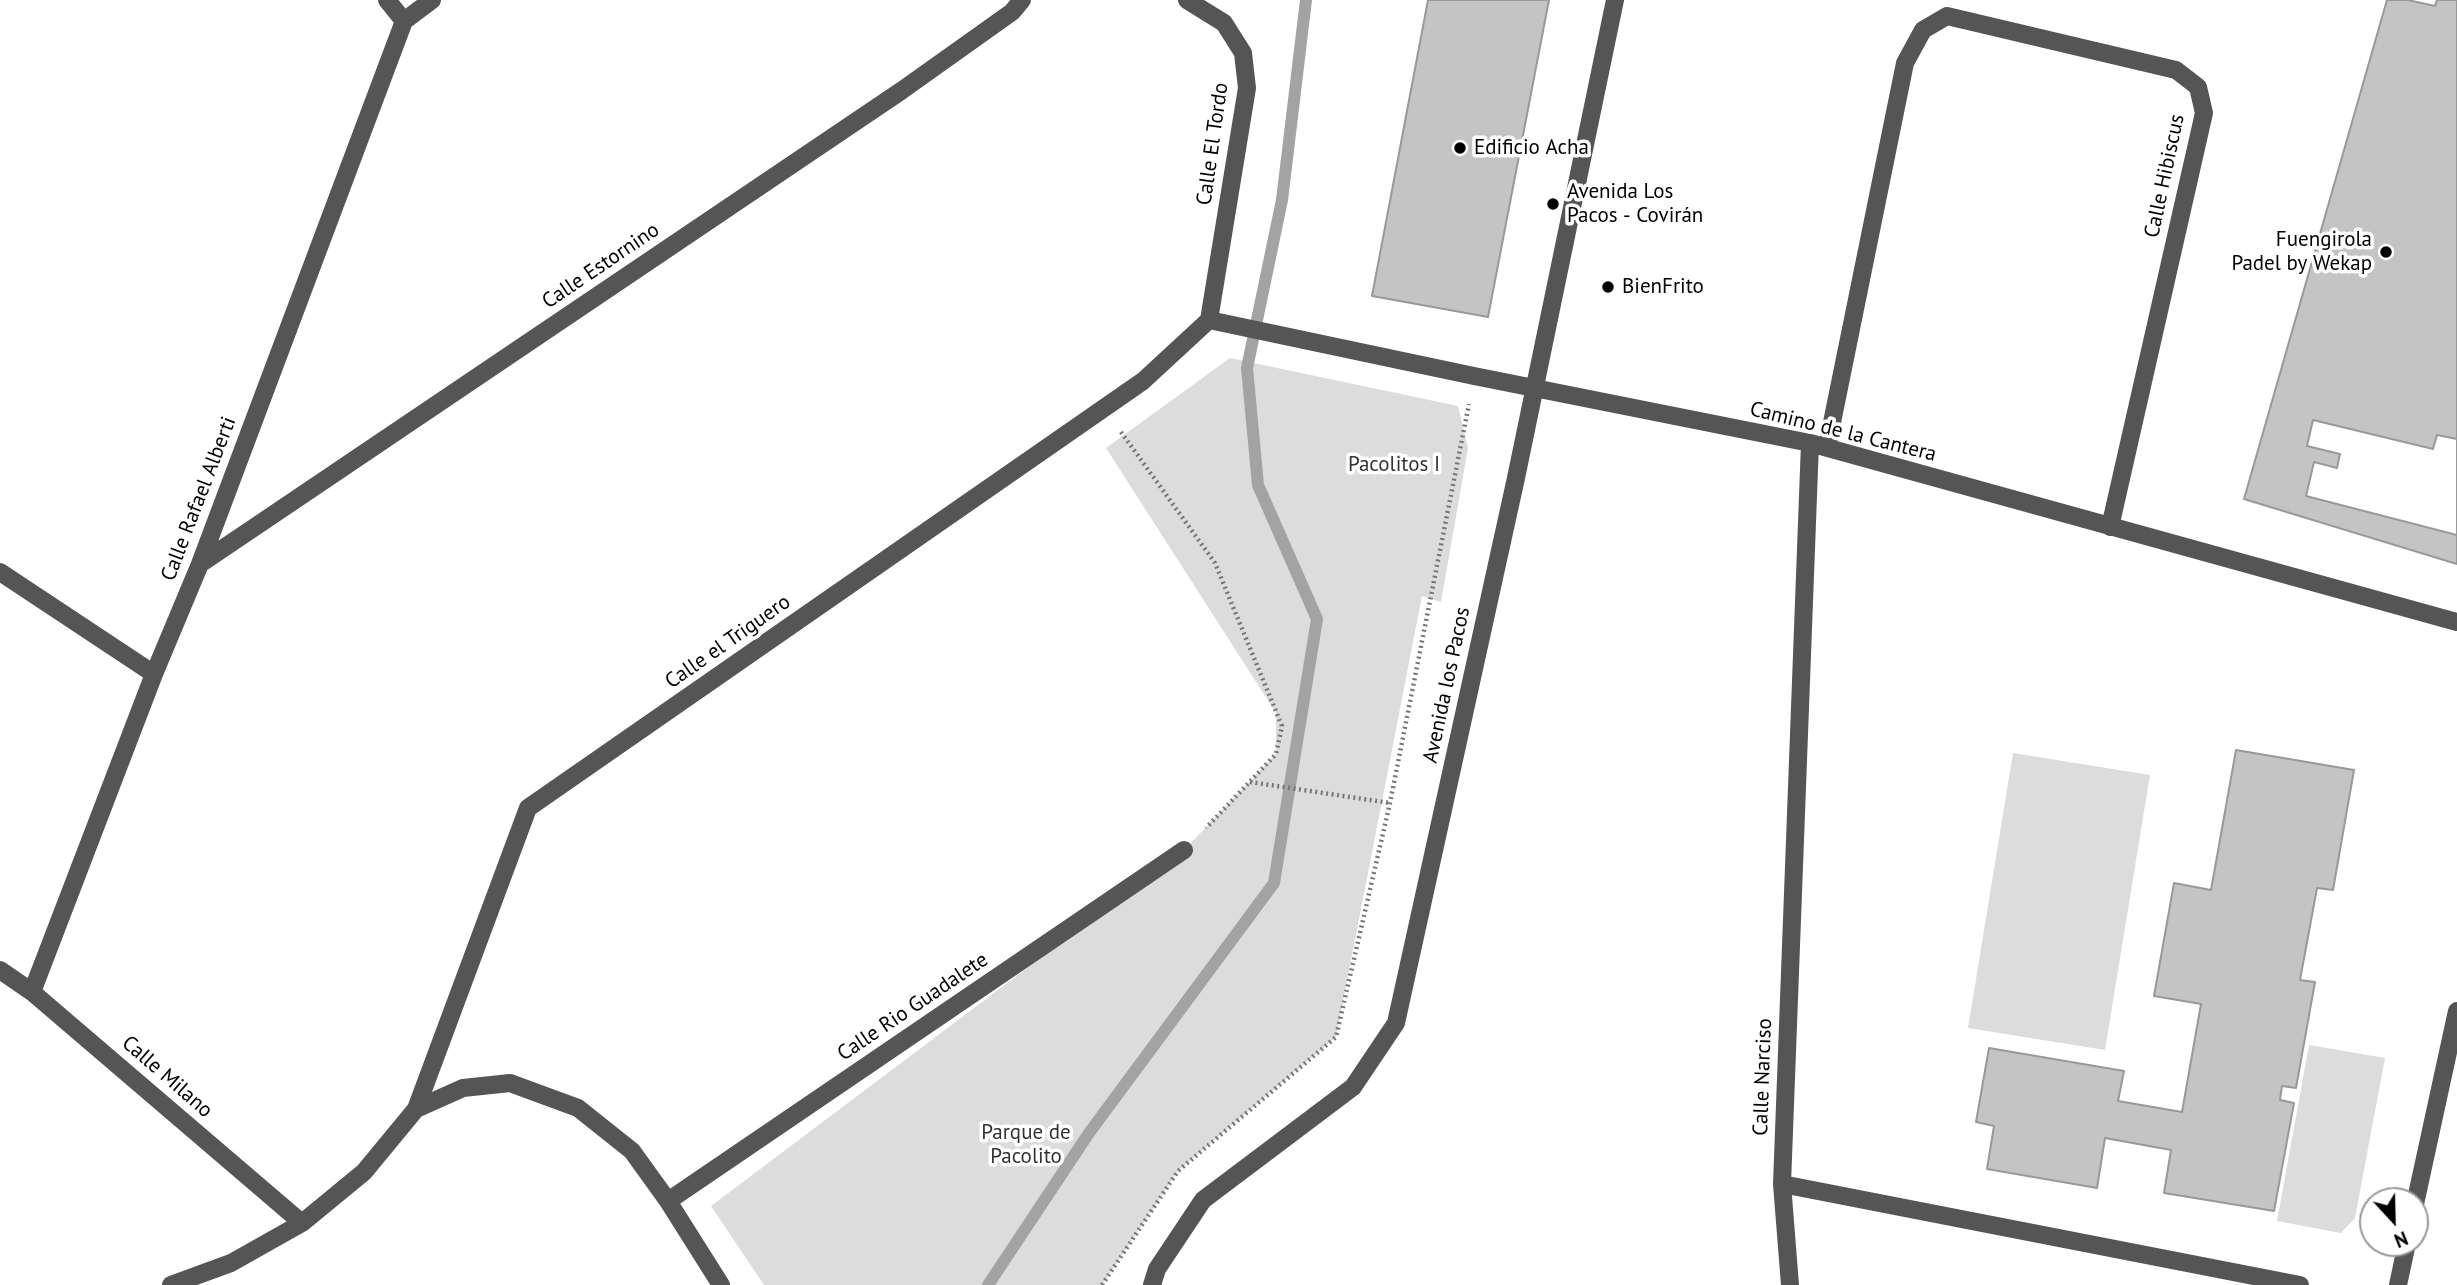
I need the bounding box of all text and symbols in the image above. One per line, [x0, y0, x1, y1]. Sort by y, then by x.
street label: Calle El Tordo [1192, 81, 1234, 207]
street label: Calle Hibiscus [2140, 112, 2190, 240]
place label: Edificio Acha [1474, 135, 1589, 161]
marker: Edificio Acha [1452, 140, 1468, 156]
place label: Avenida Los Pacos - Covirán [1567, 179, 1703, 229]
marker: Avenida Los Pacos - Covirán [1545, 196, 1561, 212]
street label: Calle Estornino [538, 218, 664, 314]
place label: Fuengirola Padel by Wekap [2231, 227, 2372, 277]
marker: Fuengirola Padel by Wekap [2378, 244, 2394, 260]
place label: BienFrito [1622, 274, 1704, 300]
marker: BienFrito [1600, 279, 1616, 295]
street label: Camino de la Cantera [1747, 397, 1939, 467]
street label: Calle Rafael Alberti [156, 413, 242, 585]
park label: Pacolitos I [1348, 452, 1440, 478]
street label: Calle el Triguero [661, 590, 795, 694]
street label: Avenida los Pacos [1418, 605, 1476, 765]
street label: Calle Rio Guadalete [833, 947, 993, 1067]
street label: Calle Narciso [1748, 1018, 1778, 1136]
street label: Calle Milano [116, 1031, 218, 1123]
park label: Parque de Pacolito [981, 1120, 1071, 1170]
north arrow [2359, 1187, 2429, 1257]
text: N [2391, 1226, 2411, 1253]

